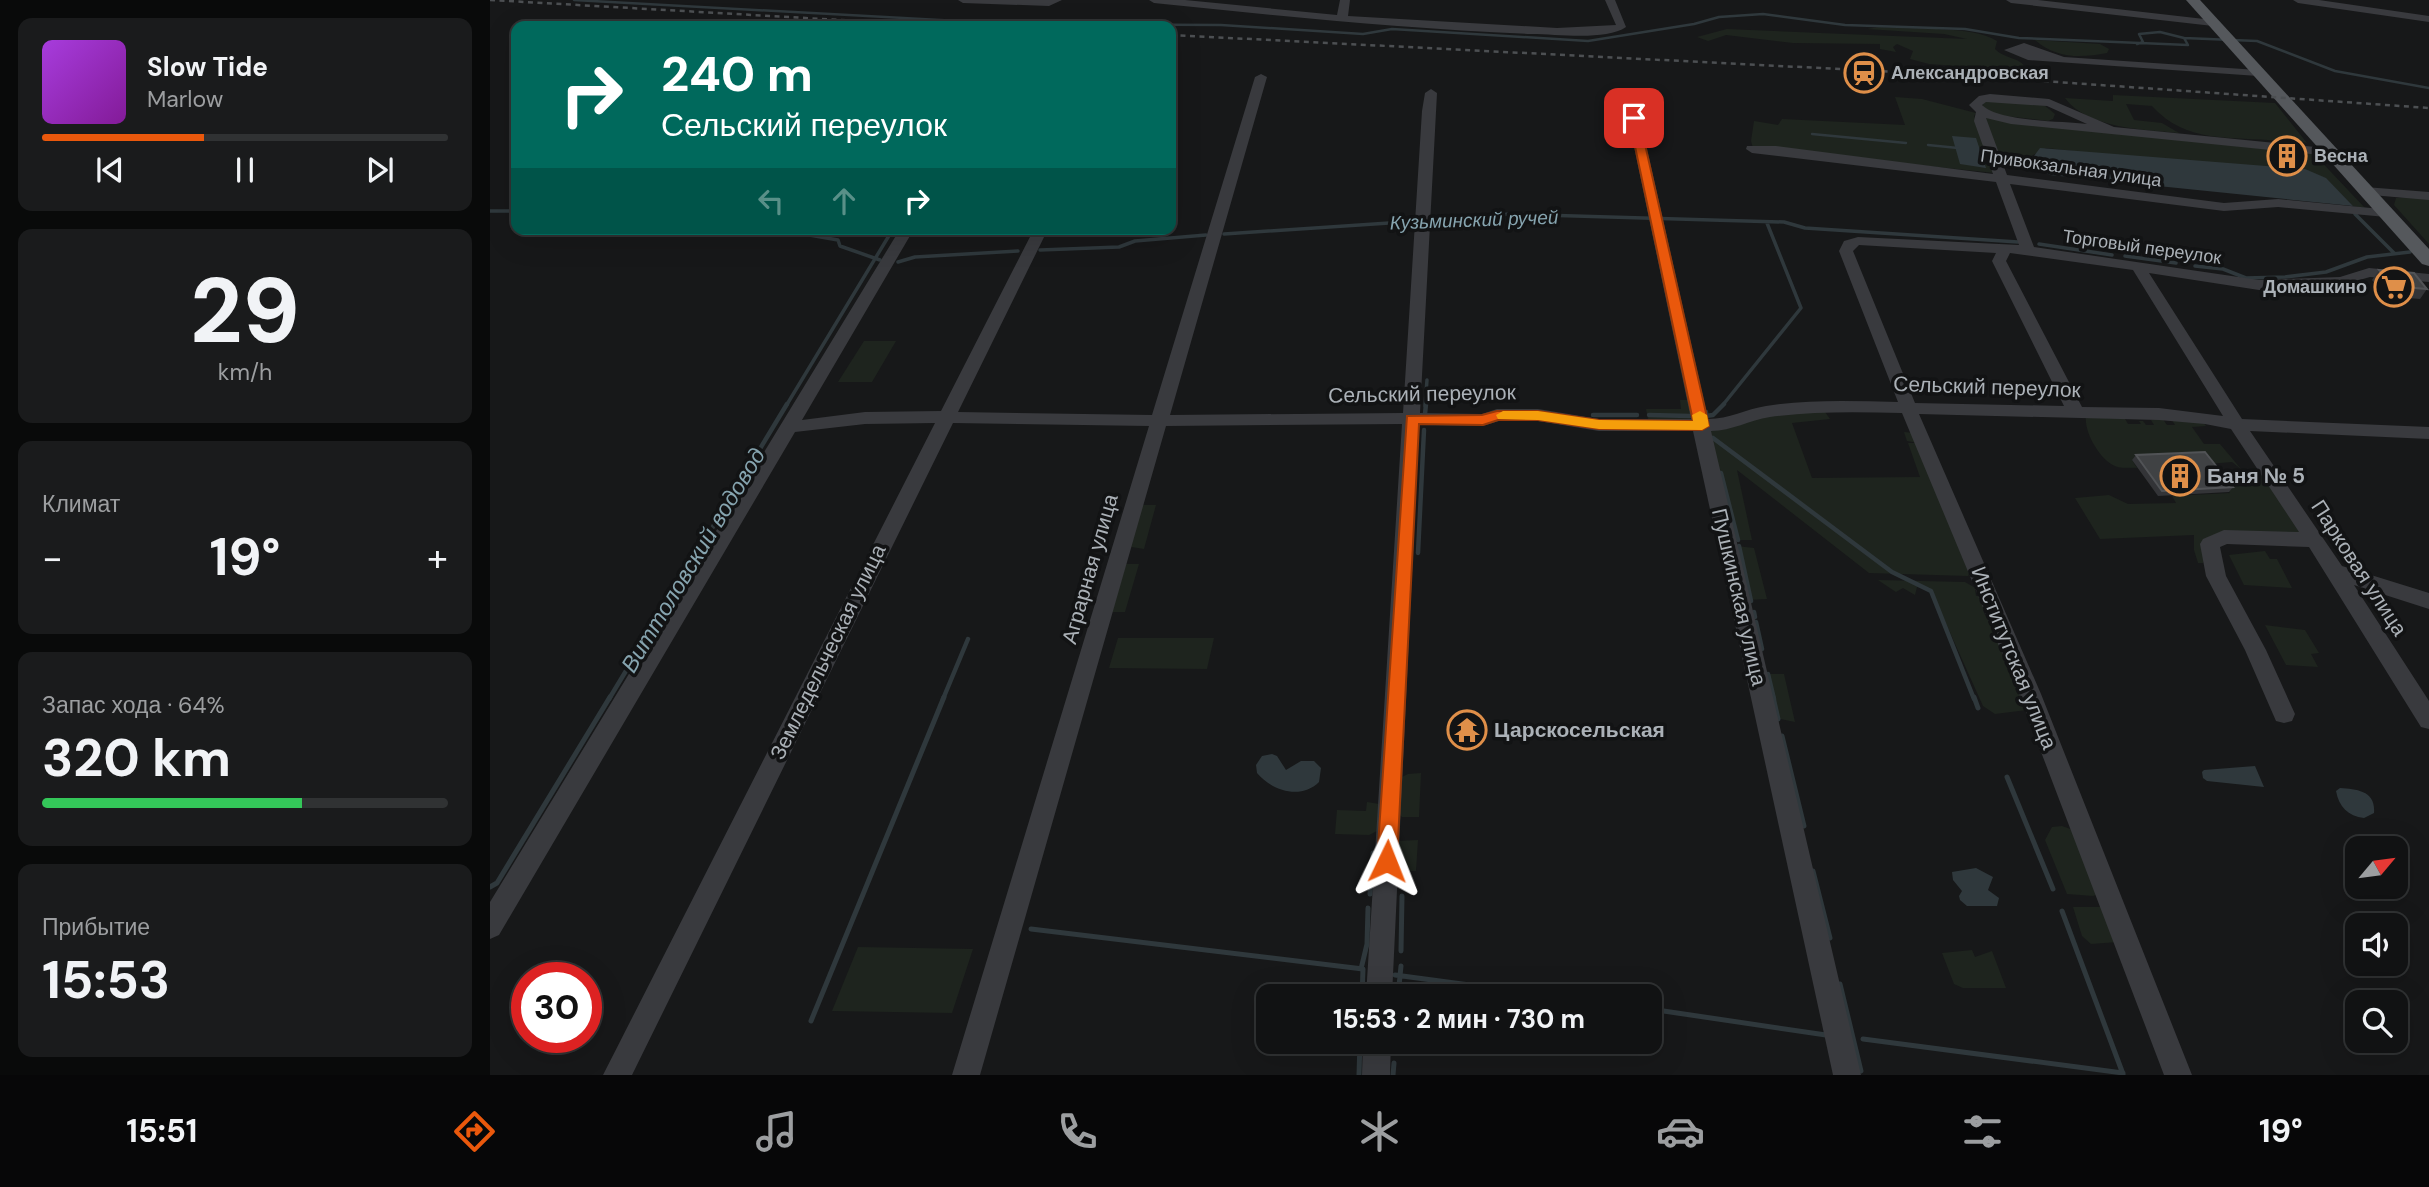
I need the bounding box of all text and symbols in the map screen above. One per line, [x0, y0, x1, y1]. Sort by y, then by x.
text: 240 m [661, 42, 813, 106]
icon: right [546, 49, 637, 140]
text: Slow Tide [147, 50, 268, 84]
station icon: Александровская [1843, 52, 1885, 94]
place label: Александровская [1891, 61, 2049, 85]
text: Marlow [147, 84, 223, 114]
pin [1604, 88, 1664, 148]
icon: arrive [1615, 99, 1653, 137]
text: Сельский переулок [661, 104, 947, 146]
building icon: Весна [2266, 135, 2308, 177]
street label: Привокзальная улица [1979, 143, 2164, 193]
place label: Весна [2314, 144, 2369, 168]
icon: previous [91, 151, 129, 189]
icon: pause [226, 151, 264, 189]
icon: next [361, 151, 399, 189]
icon: left [752, 182, 790, 220]
icon: ahead [825, 182, 863, 220]
icon: right [898, 182, 936, 220]
water label: Кузьминский ручей [1389, 205, 1559, 235]
street label: Торговый переулок [2061, 224, 2223, 270]
text: 29 [190, 252, 300, 370]
supermarket icon: Домашкино [2373, 266, 2415, 308]
place label: Домашкино [2263, 275, 2367, 299]
text: km/h [218, 357, 272, 387]
street label: Сельский переулок [1893, 370, 2082, 404]
street label: Сельский переулок [1328, 378, 1517, 410]
water label: Виттоловский водовод [614, 442, 772, 678]
building icon: Баня № 5 [2159, 455, 2201, 497]
place label: Баня № 5 [2207, 462, 2305, 490]
text: Климат [42, 489, 120, 519]
street label: Аграрная улица [1055, 490, 1125, 647]
street label: Парковая улица [2305, 495, 2414, 642]
street label: Пушкинская улица [1705, 505, 1773, 689]
text: 19° [210, 523, 280, 591]
text: − [42, 533, 63, 583]
text: + [427, 533, 448, 583]
street label: Земледельческая улица [764, 539, 893, 764]
street label: Институтская улица [1965, 562, 2064, 754]
text: Запас хода · 64% [42, 690, 224, 720]
temple icon: Царскосельская [1446, 709, 1488, 751]
place label: Царскосельская [1494, 716, 1665, 744]
text: 320 km [42, 724, 231, 792]
position arrow [1350, 824, 1424, 898]
north arrow [2345, 836, 2408, 900]
map controls [2345, 836, 2408, 1053]
text: Прибытие [42, 912, 150, 942]
button: sound [2345, 913, 2408, 976]
text: 15:53 [42, 946, 170, 1014]
speed limit sign: 30 [511, 962, 602, 1053]
button: search [2345, 990, 2408, 1053]
text: 15:53 · 2 мин · 730 m [1333, 1002, 1585, 1036]
icon: directions [450, 1107, 499, 1156]
icon: music [752, 1107, 801, 1156]
icon: phone [1053, 1107, 1102, 1156]
icon: climate [1355, 1107, 1404, 1156]
icon: car [1656, 1107, 1705, 1156]
icon: filters [1958, 1107, 2007, 1156]
text: 15:51 [126, 1110, 197, 1152]
text: 19° [2259, 1110, 2303, 1152]

